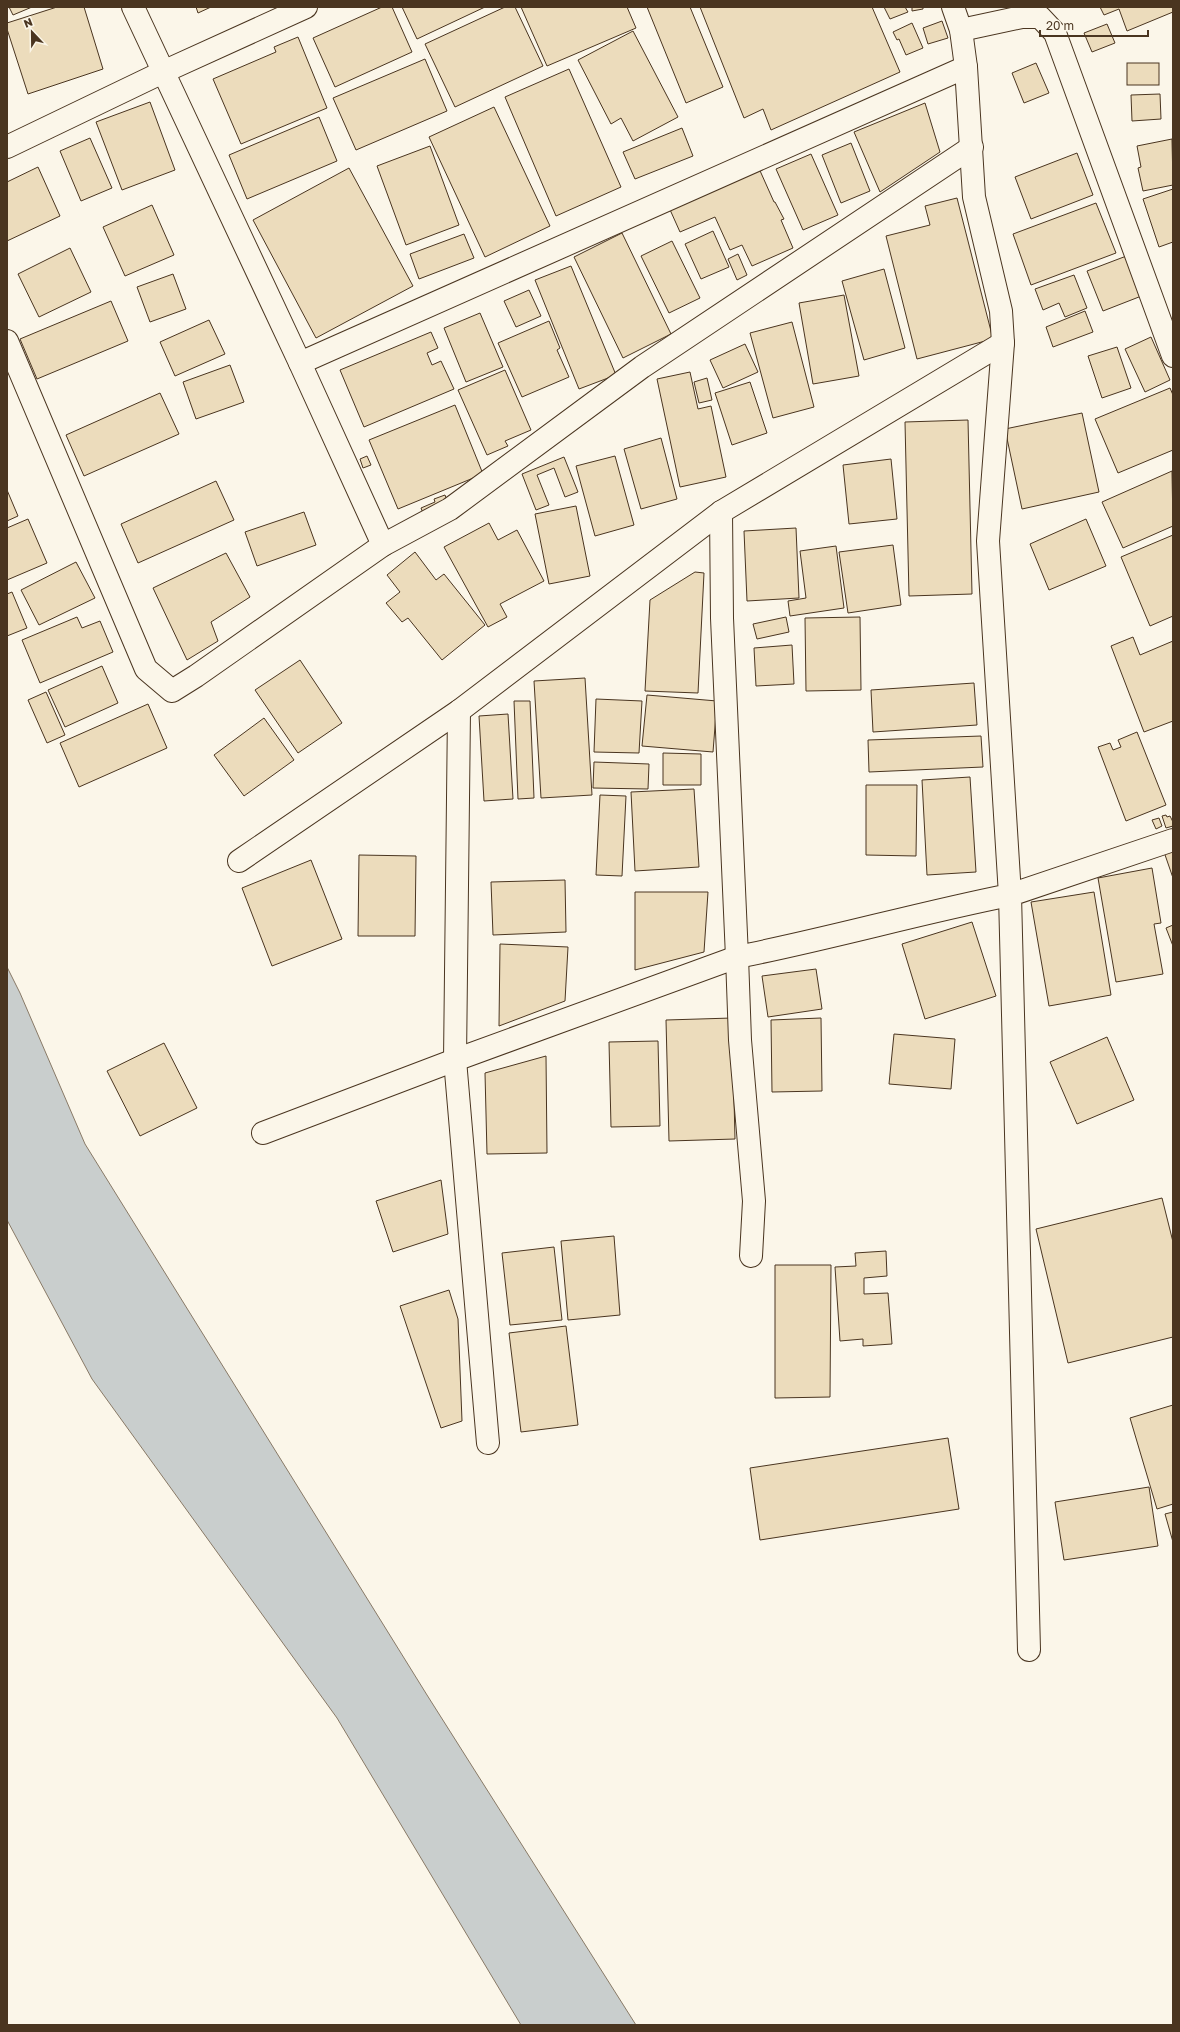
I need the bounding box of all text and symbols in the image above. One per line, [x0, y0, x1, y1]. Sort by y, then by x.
north arrow [12, 12, 52, 52]
scale bar [1040, 12, 1148, 38]
text: N [22, 15, 34, 30]
text: 20 m [1046, 18, 1074, 33]

